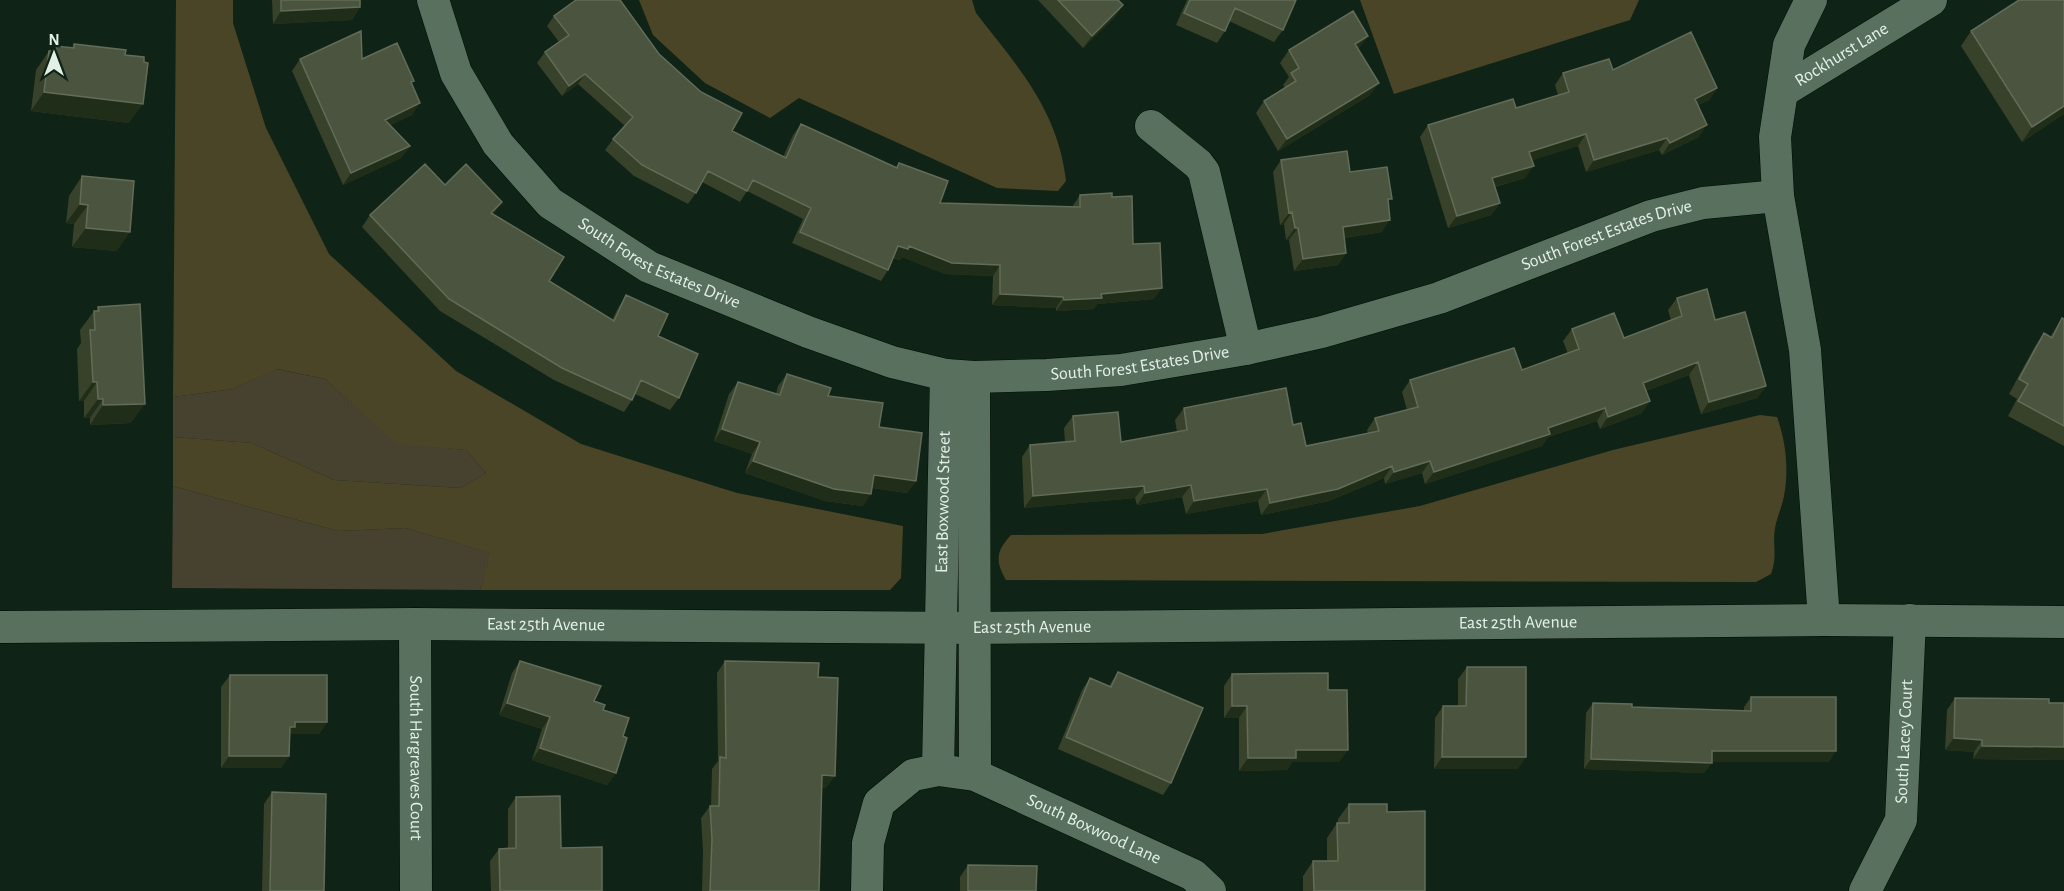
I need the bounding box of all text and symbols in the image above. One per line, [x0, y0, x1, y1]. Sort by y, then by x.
street label: Rockhurst Lane [1792, 19, 1892, 90]
north arrow [24, 24, 84, 84]
text: N [48, 32, 60, 48]
street label: South Forest Estates Drive [1519, 197, 1694, 274]
street label: South Forest Estates Drive [575, 215, 743, 312]
street label: South Forest Estates Drive [1050, 343, 1231, 384]
street label: East Boxwood Street [933, 430, 954, 573]
street label: East 25th Avenue [1459, 613, 1577, 632]
street label: East 25th Avenue [487, 616, 605, 634]
street label: East 25th Avenue [973, 618, 1091, 637]
street label: South Hargreaves Court [406, 675, 425, 841]
street label: South Lacey Court [1893, 679, 1916, 804]
street label: South Boxwood Lane [1024, 791, 1164, 868]

